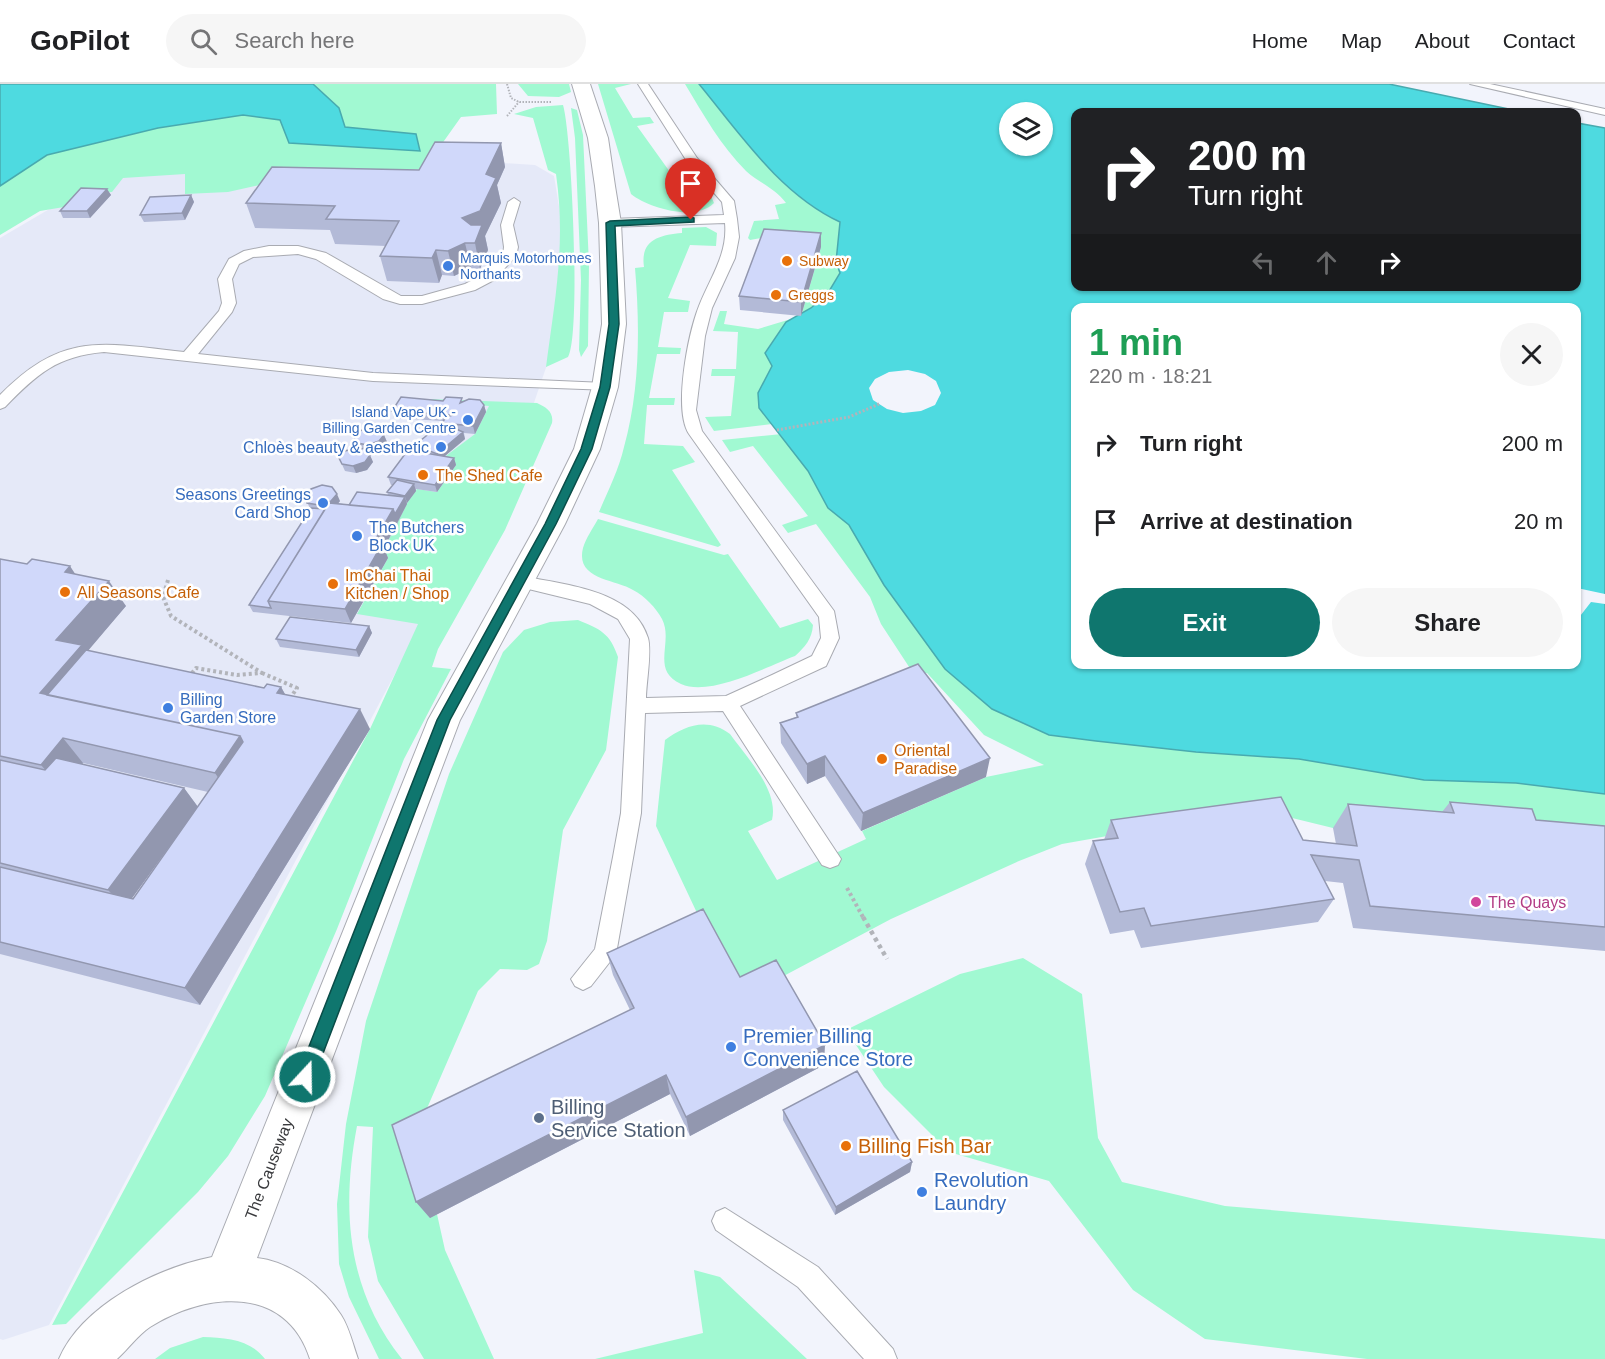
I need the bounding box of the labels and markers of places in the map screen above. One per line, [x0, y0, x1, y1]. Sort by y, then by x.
pin [665, 158, 716, 220]
place label: Marquis Motorhomes Northants [460, 250, 592, 282]
place label: Subway [799, 253, 849, 269]
marker: Subway [780, 254, 794, 268]
marker: Marquis Motorhomes Northants [441, 259, 455, 273]
place label: Greggs [788, 287, 834, 303]
marker: Greggs [769, 288, 783, 302]
place label: Island Vape UK - Billing Garden Centre [322, 404, 456, 436]
marker: Island Vape UK - Billing Garden Centre [461, 413, 475, 427]
place label: Chloès beauty & aesthetic [243, 439, 429, 456]
marker: Chloès beauty & aesthetic [434, 440, 448, 454]
place label: The Shed Cafe [435, 467, 543, 484]
marker: The Shed Cafe [416, 468, 430, 482]
place label: Seasons Greetings Card Shop [175, 486, 311, 521]
marker: Seasons Greetings Card Shop [316, 496, 330, 510]
place label: The Butchers Block UK [369, 519, 464, 554]
marker: The Butchers Block UK [350, 529, 364, 543]
place label: ImChai Thai Kitchen / Shop [345, 567, 449, 602]
marker: ImChai Thai Kitchen / Shop [326, 577, 340, 591]
place label: All Seasons Cafe [77, 584, 200, 601]
marker: All Seasons Cafe [58, 585, 72, 599]
place label: Billing Garden Store [180, 691, 276, 726]
marker: Billing Garden Store [161, 701, 175, 715]
place label: Oriental Paradise [894, 742, 957, 777]
marker: Oriental Paradise [875, 752, 889, 766]
place label: The Quays [1488, 894, 1566, 911]
marker: The Quays [1469, 895, 1483, 909]
place label: Premier Billing Convenience Store [743, 1025, 913, 1070]
marker: Premier Billing Convenience Store [724, 1040, 738, 1054]
place label: Billing Service Station [551, 1096, 686, 1141]
marker: Billing Service Station [532, 1111, 546, 1125]
place label: Billing Fish Bar [858, 1135, 992, 1157]
marker: Billing Fish Bar [839, 1139, 853, 1153]
place label: Revolution Laundry [934, 1169, 1029, 1214]
marker: Revolution Laundry [915, 1185, 929, 1199]

